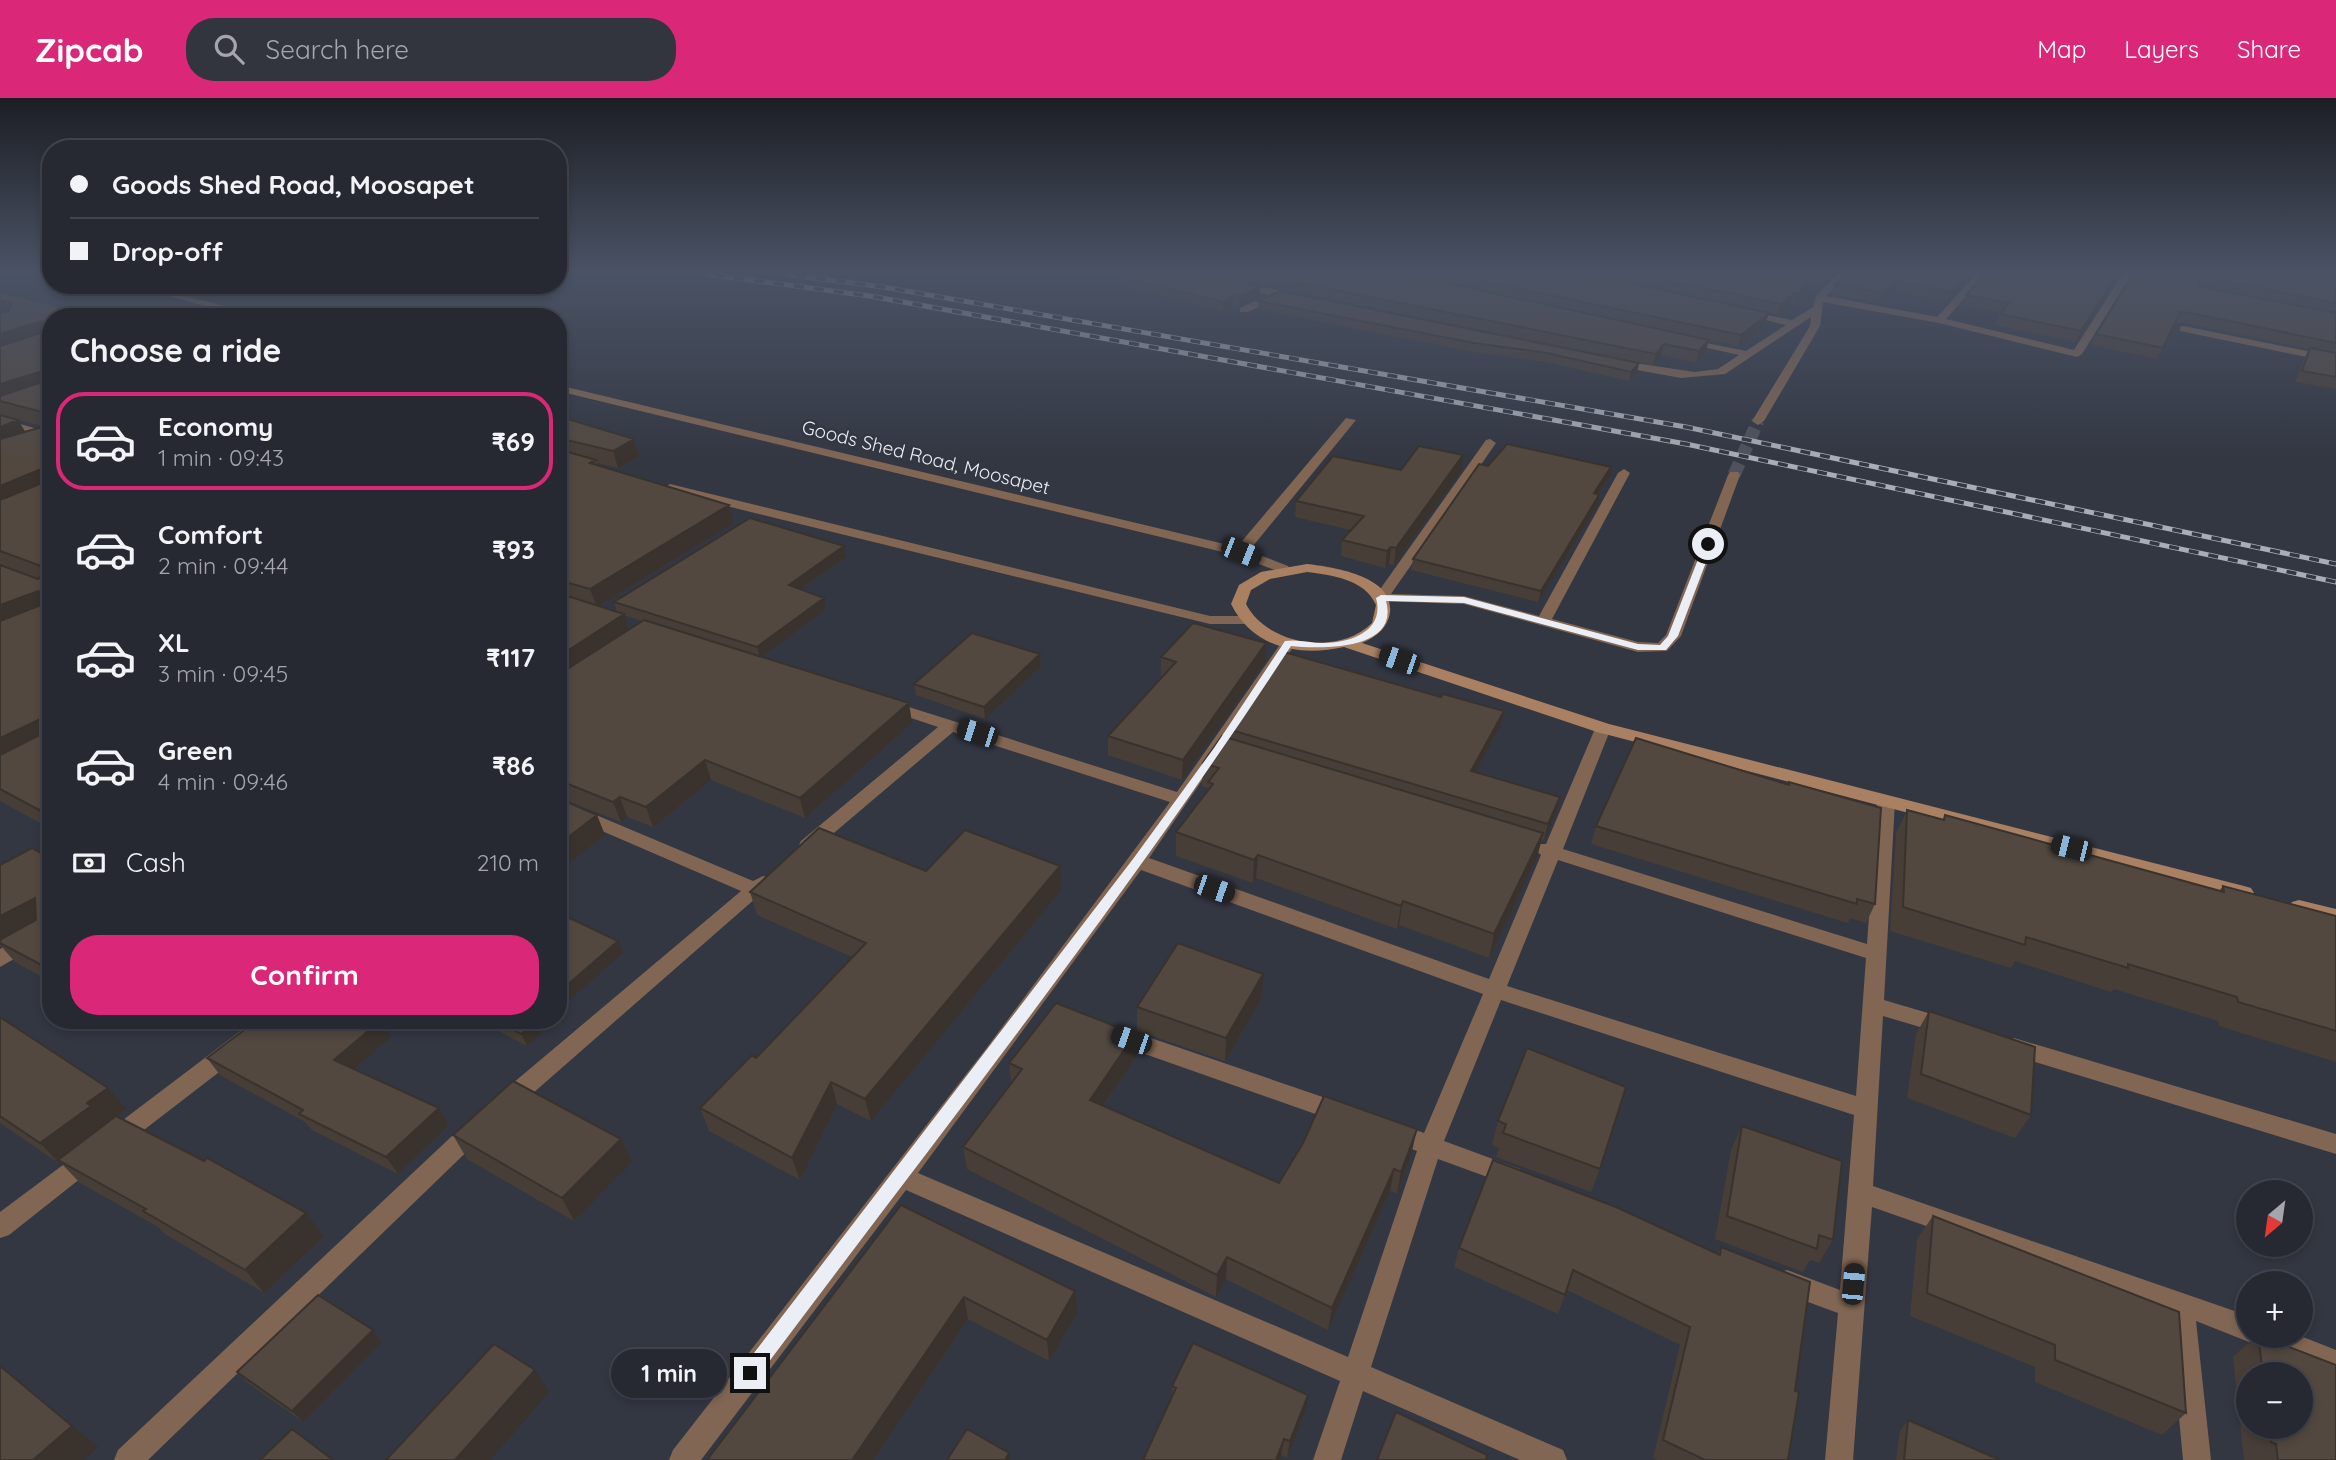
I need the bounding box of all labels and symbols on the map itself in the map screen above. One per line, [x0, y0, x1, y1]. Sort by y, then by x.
street label: Goods Shed Road, Moosapet [800, 415, 1052, 499]
route start [1692, 528, 1724, 560]
car [1218, 534, 1265, 570]
car [1376, 643, 1423, 677]
car [954, 717, 1001, 749]
car [2049, 833, 2094, 863]
car [1191, 872, 1238, 906]
car [1108, 1023, 1155, 1057]
north arrow [2236, 1180, 2314, 1256]
car [1841, 1262, 1866, 1306]
callout: 1 min [610, 1348, 726, 1398]
route end [734, 1357, 766, 1389]

